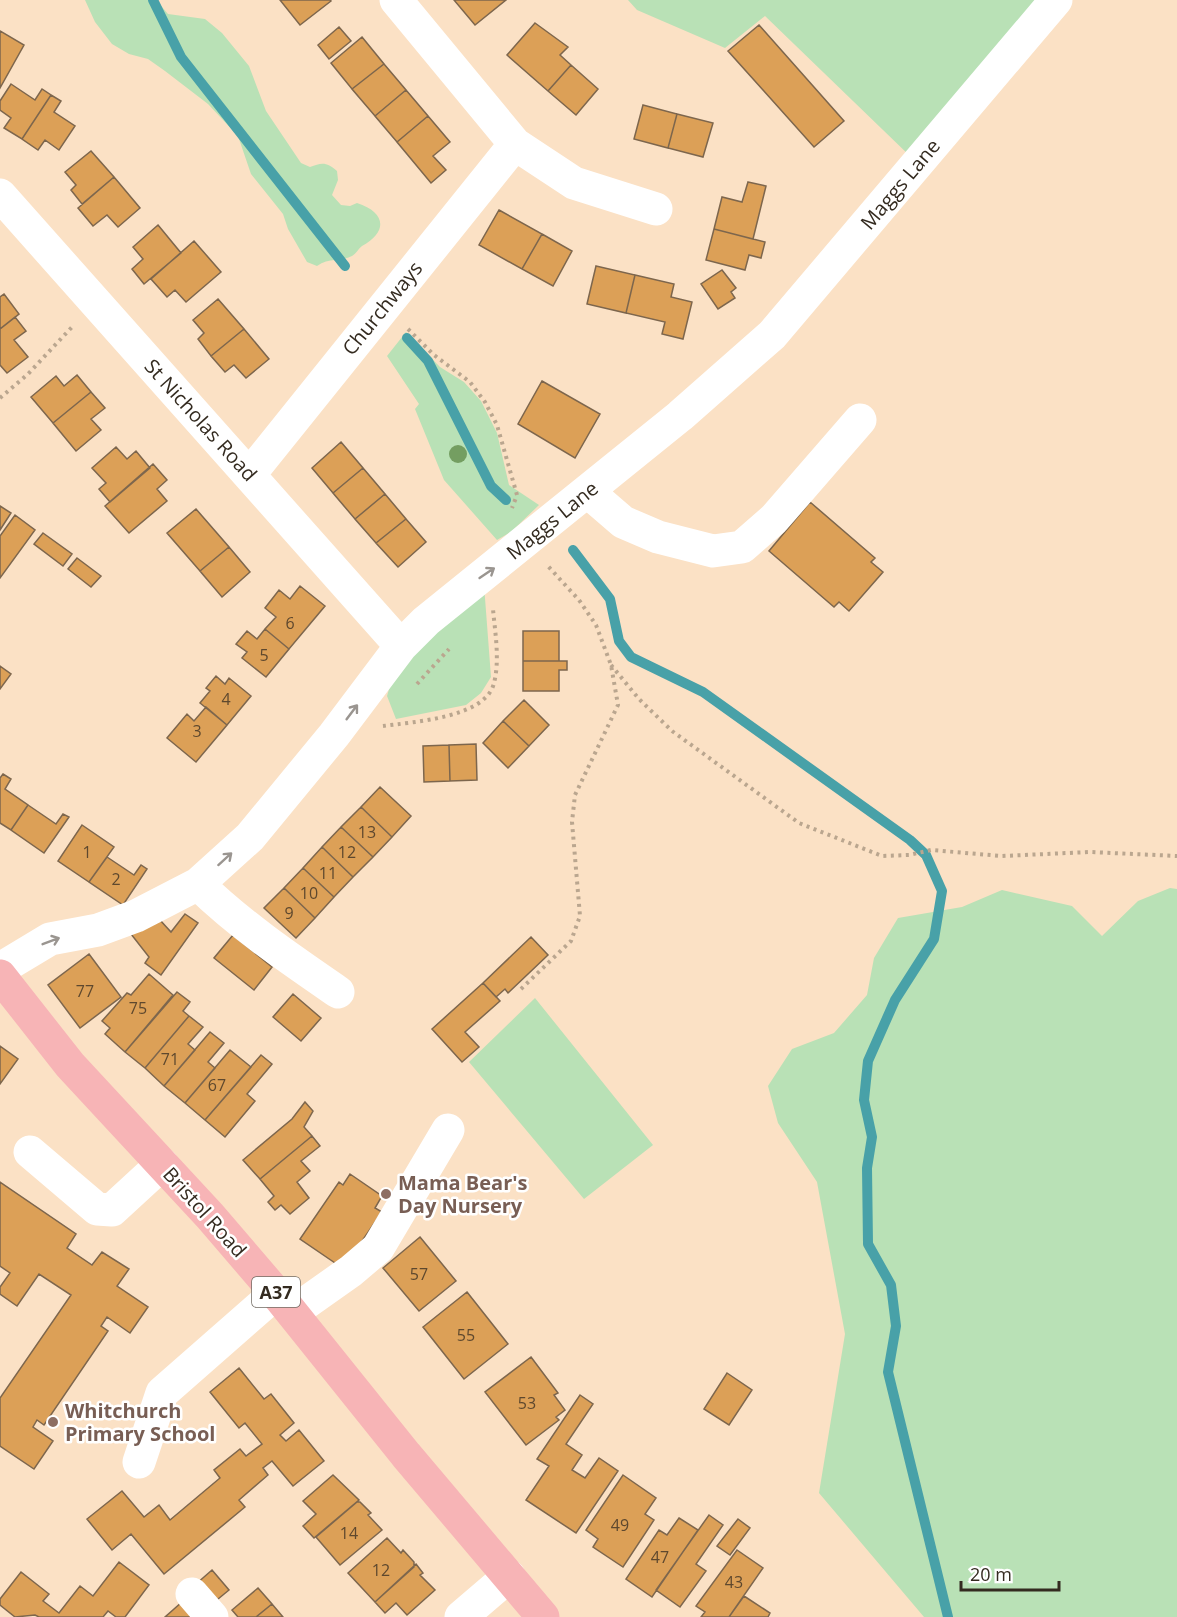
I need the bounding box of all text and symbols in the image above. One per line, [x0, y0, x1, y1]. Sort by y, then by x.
street label: Maggs Lane [854, 133, 946, 235]
street label: Churchways [336, 255, 428, 361]
street label: St Nicholas Road [139, 353, 263, 487]
street label: Maggs Lane [501, 475, 603, 565]
one-way arrow [478, 567, 494, 579]
house number: 6 [285, 612, 295, 634]
house number: 5 [259, 644, 269, 666]
house number: 4 [221, 688, 231, 710]
one-way arrow [345, 704, 358, 720]
house number: 3 [192, 720, 202, 742]
house number: 13 [358, 821, 376, 843]
house number: 1 [82, 841, 92, 863]
house number: 12 [338, 841, 356, 863]
one-way arrow [217, 852, 232, 866]
house number: 11 [319, 862, 337, 884]
house number: 2 [111, 868, 121, 890]
house number: 10 [300, 882, 318, 904]
house number: 9 [284, 902, 294, 924]
one-way arrow [42, 934, 60, 945]
house number: 77 [76, 980, 94, 1002]
house number: 75 [129, 997, 147, 1019]
house number: 71 [161, 1048, 179, 1070]
house number: 67 [208, 1074, 226, 1096]
street label: Bristol Road [157, 1161, 253, 1263]
place label: Mama Bear's Day Nursery [398, 1169, 528, 1219]
marker: Mama Bear's Day Nursery [379, 1187, 393, 1201]
house number: 57 [410, 1263, 428, 1285]
road number: A37 [252, 1277, 300, 1307]
house number: 55 [457, 1324, 475, 1346]
house number: 53 [518, 1392, 536, 1414]
place label: Whitchurch Primary School [65, 1397, 215, 1447]
marker: Whitchurch Primary School [46, 1415, 60, 1429]
house number: 49 [611, 1514, 629, 1536]
house number: 14 [340, 1522, 358, 1544]
house number: 47 [651, 1546, 669, 1568]
scale bar [961, 1554, 1058, 1592]
house number: 12 [372, 1559, 390, 1581]
text: 20 m [970, 1562, 1012, 1586]
house number: 43 [725, 1571, 743, 1593]

